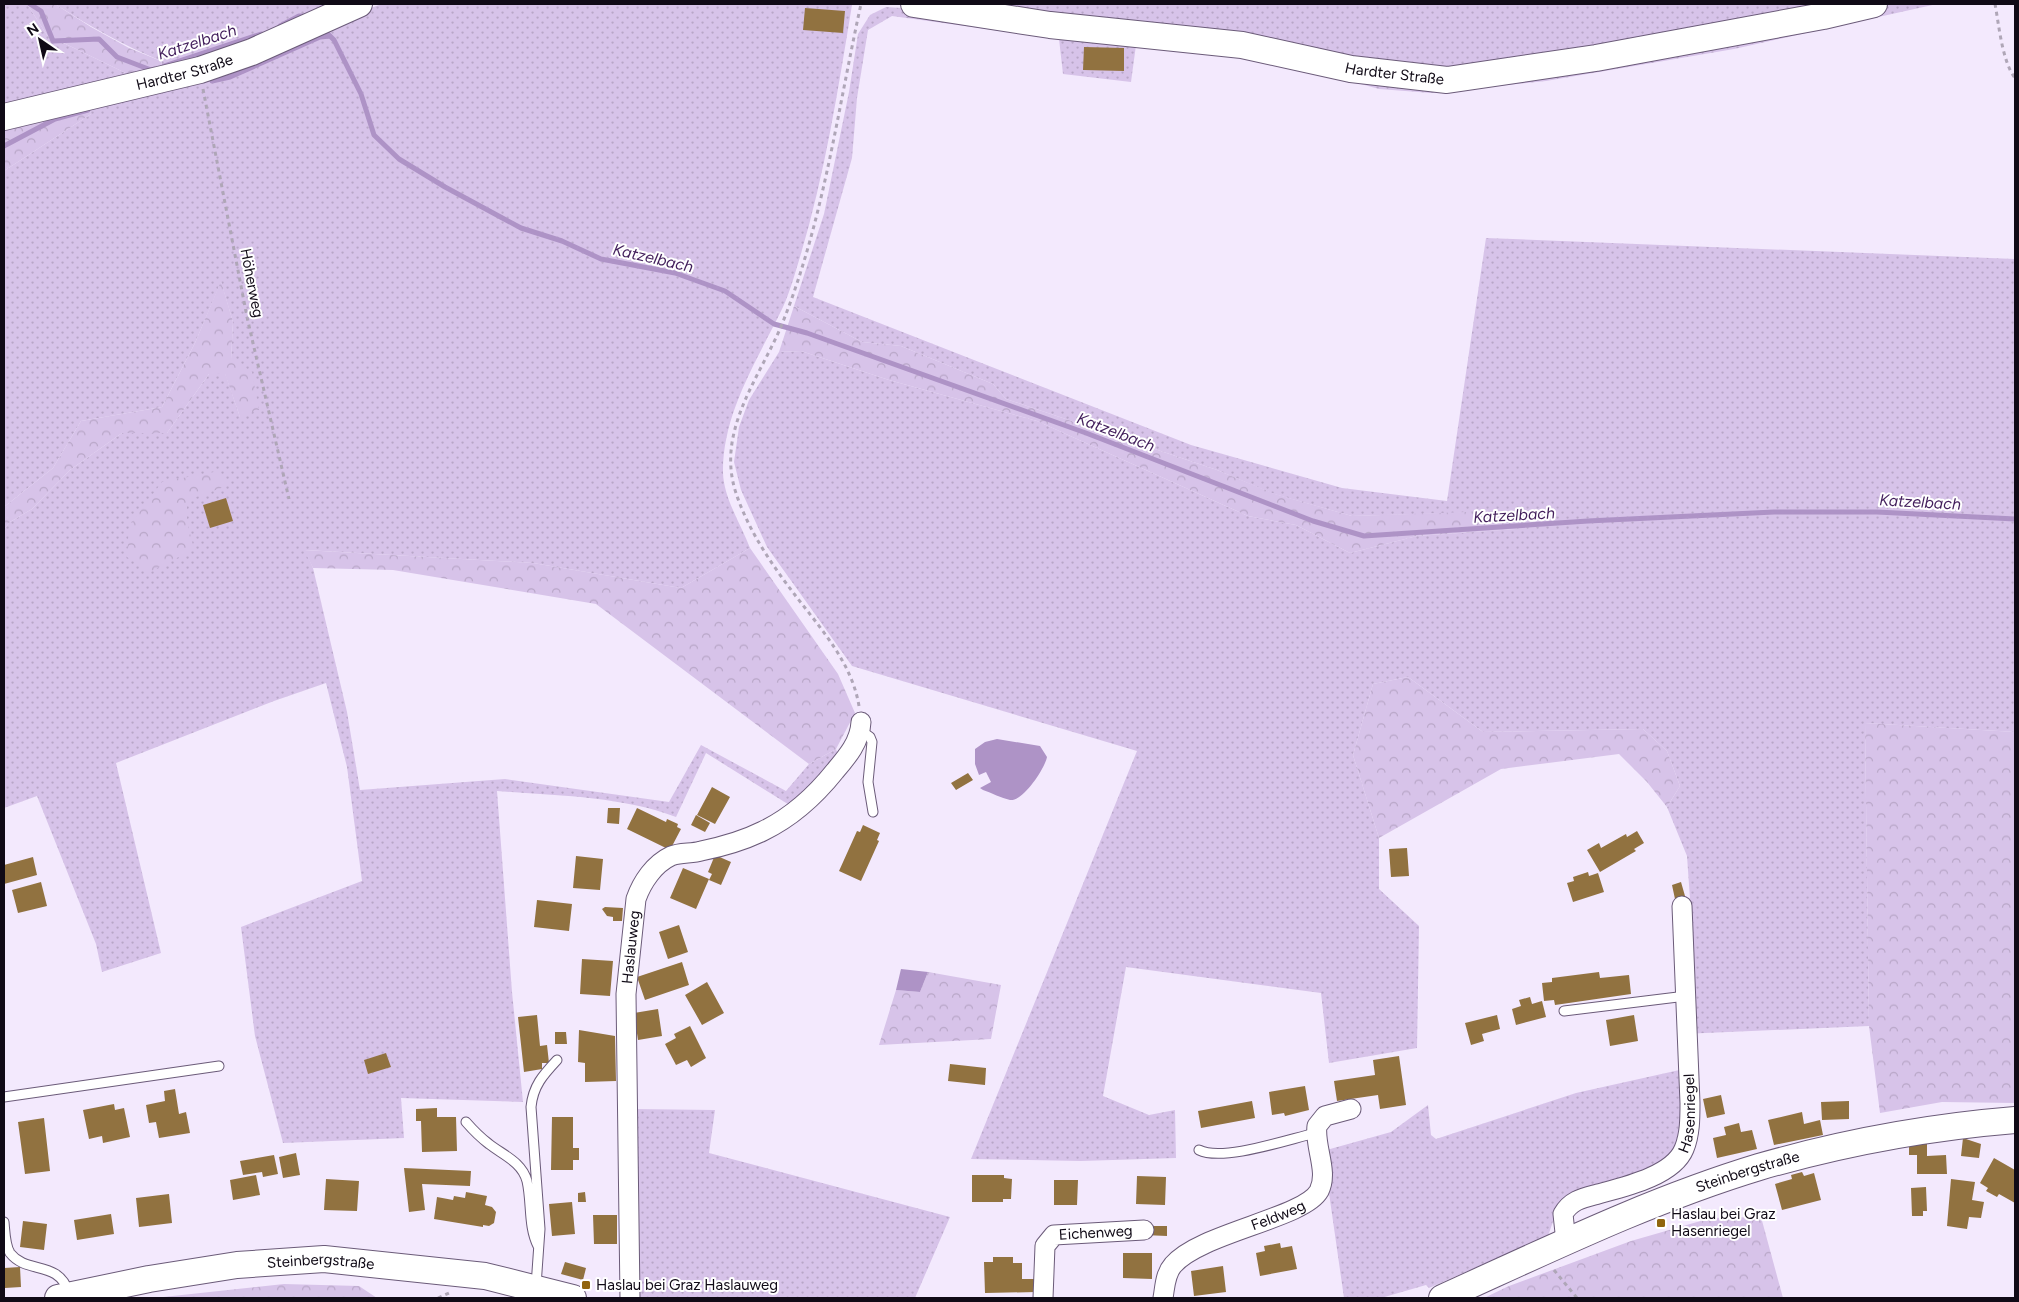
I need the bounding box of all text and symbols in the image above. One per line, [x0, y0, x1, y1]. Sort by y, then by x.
north arrow [15, 15, 65, 65]
text: N [24, 20, 42, 40]
water label: Katzelbach [155, 20, 239, 64]
street label: Hardter Straße [134, 50, 235, 94]
street label: Hardter Straße [1343, 59, 1445, 89]
water label: Katzelbach [611, 240, 695, 276]
street label: Höherweg [236, 247, 268, 319]
water label: Katzelbach [1074, 408, 1158, 456]
water label: Katzelbach [1879, 490, 1961, 514]
water label: Katzelbach [1473, 503, 1555, 527]
street label: Haslauweg [618, 910, 644, 985]
street label: Hasenriegel [1674, 1073, 1699, 1156]
street label: Steinbergstraße [1693, 1147, 1801, 1196]
street label: Feldweg [1249, 1196, 1308, 1234]
place label: Haslau bei Graz Hasenriegel [1671, 1205, 1776, 1240]
marker: Haslau bei Graz Hasenriegel [1655, 1217, 1667, 1229]
street label: Eichenweg [1058, 1222, 1133, 1244]
street label: Steinbergstraße [266, 1250, 375, 1273]
place label: Haslau bei Graz Haslauweg [596, 1276, 778, 1294]
marker: Haslau bei Graz Haslauweg [580, 1279, 592, 1291]

